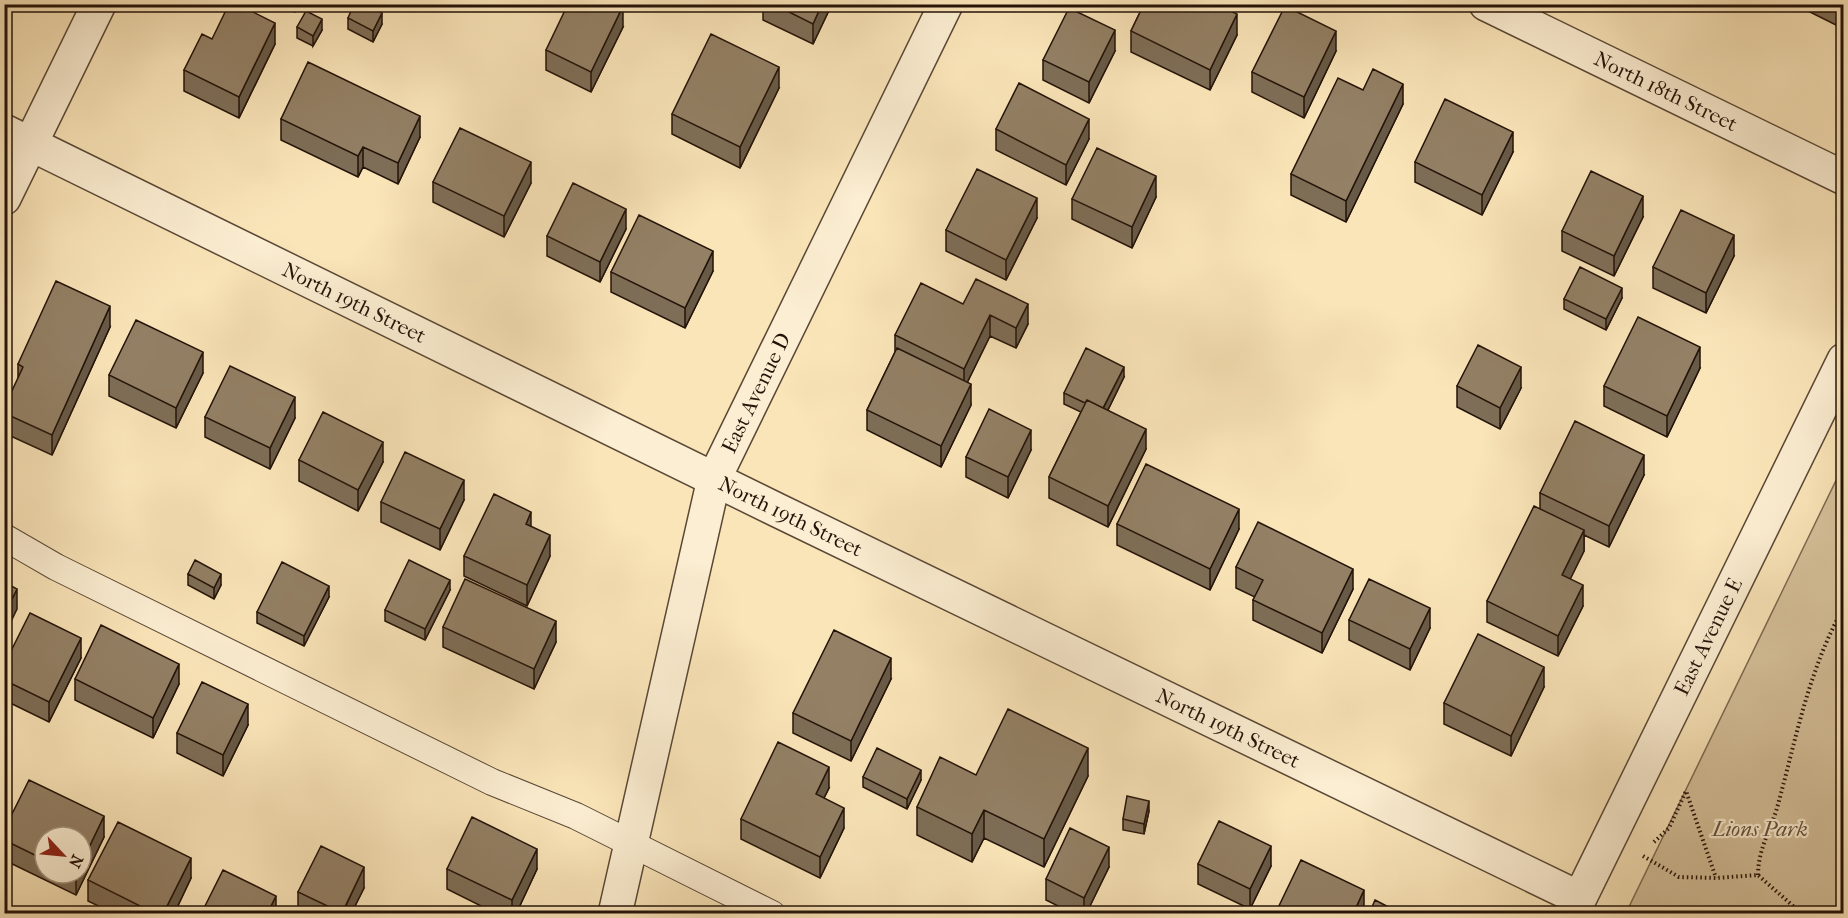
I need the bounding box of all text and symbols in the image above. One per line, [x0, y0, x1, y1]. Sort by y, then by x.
street label: North 18th Street [1590, 46, 1742, 137]
street label: North 19th Street [279, 257, 430, 348]
street label: East Avenue D [717, 329, 796, 457]
street label: North 19th Street [715, 471, 867, 562]
street label: East Avenue E [1669, 574, 1747, 699]
street label: North 19th Street [1152, 683, 1304, 773]
park label: Lions Park [1710, 817, 1808, 841]
north arrow [33, 825, 93, 885]
text: N [64, 852, 87, 872]

